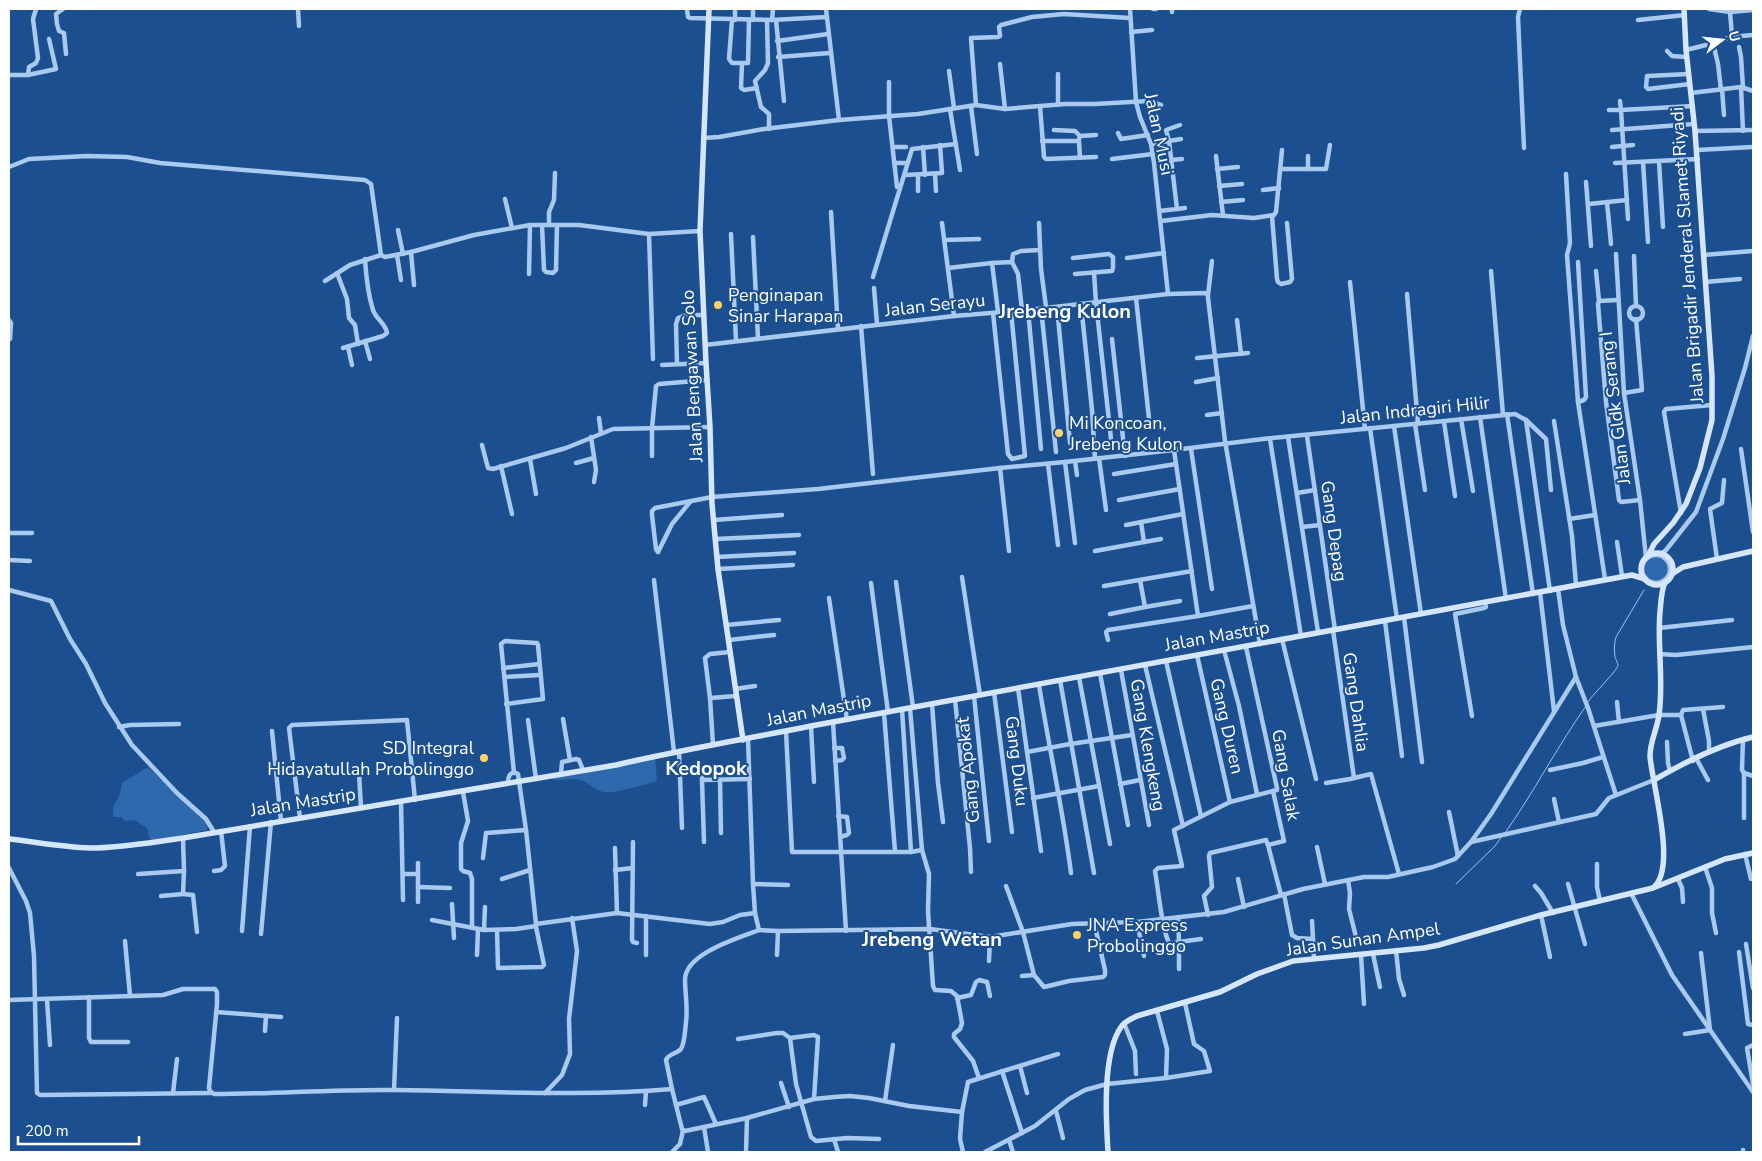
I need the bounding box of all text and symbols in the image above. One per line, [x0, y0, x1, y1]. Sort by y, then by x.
north arrow [1697, 15, 1747, 65]
text: U [1723, 29, 1745, 44]
street label: Jalan Musi [1138, 90, 1179, 177]
street label: Jalan Brigadir Jenderal Slamet Riyadi [1665, 106, 1709, 405]
place label: Penginapan Sinar Harapan [728, 283, 843, 328]
street label: Jalan Serayu [883, 288, 986, 322]
street label: Jalan Bengawan Solo [675, 289, 709, 464]
district label: Jrebeng Kulon [998, 298, 1131, 325]
marker: Penginapan Sinar Harapan [712, 299, 724, 311]
street label: Jalan Gldk Serang I [1594, 330, 1636, 487]
street label: Jalan Indragiri Hilir [1338, 390, 1491, 430]
place label: Mi Koncoan, Jrebeng Kulon [1068, 411, 1183, 456]
marker: Mi Koncoan, Jrebeng Kulon [1053, 427, 1065, 439]
street label: Gang Depag [1315, 479, 1353, 583]
street label: Jalan Mastrip [1162, 615, 1271, 657]
street label: Gang Dahlia [1337, 651, 1375, 753]
street label: Gang Duren [1204, 676, 1250, 776]
street label: Gang Klengkeng [1125, 677, 1171, 813]
street label: Jalan Mastrip [764, 688, 873, 732]
street label: Gang Apokat [950, 715, 985, 824]
street label: Gang Duku [1000, 715, 1034, 807]
street label: Gang Salak [1266, 727, 1306, 824]
place label: SD Integral Hidayatullah Probolinggo [267, 736, 475, 781]
marker: SD Integral Hidayatullah Probolinggo [478, 752, 490, 764]
district label: Kedopok [665, 755, 748, 782]
street label: Jalan Mastrip [248, 782, 357, 822]
place label: JNA Express Probolinggo [1086, 913, 1188, 958]
street label: Jalan Sunan Ampel [1284, 916, 1442, 962]
district label: Jrebeng Wetan [861, 926, 1002, 953]
marker: JNA Express Probolinggo [1071, 929, 1083, 941]
scale bar [18, 1114, 139, 1146]
text: 200 m [25, 1121, 69, 1141]

